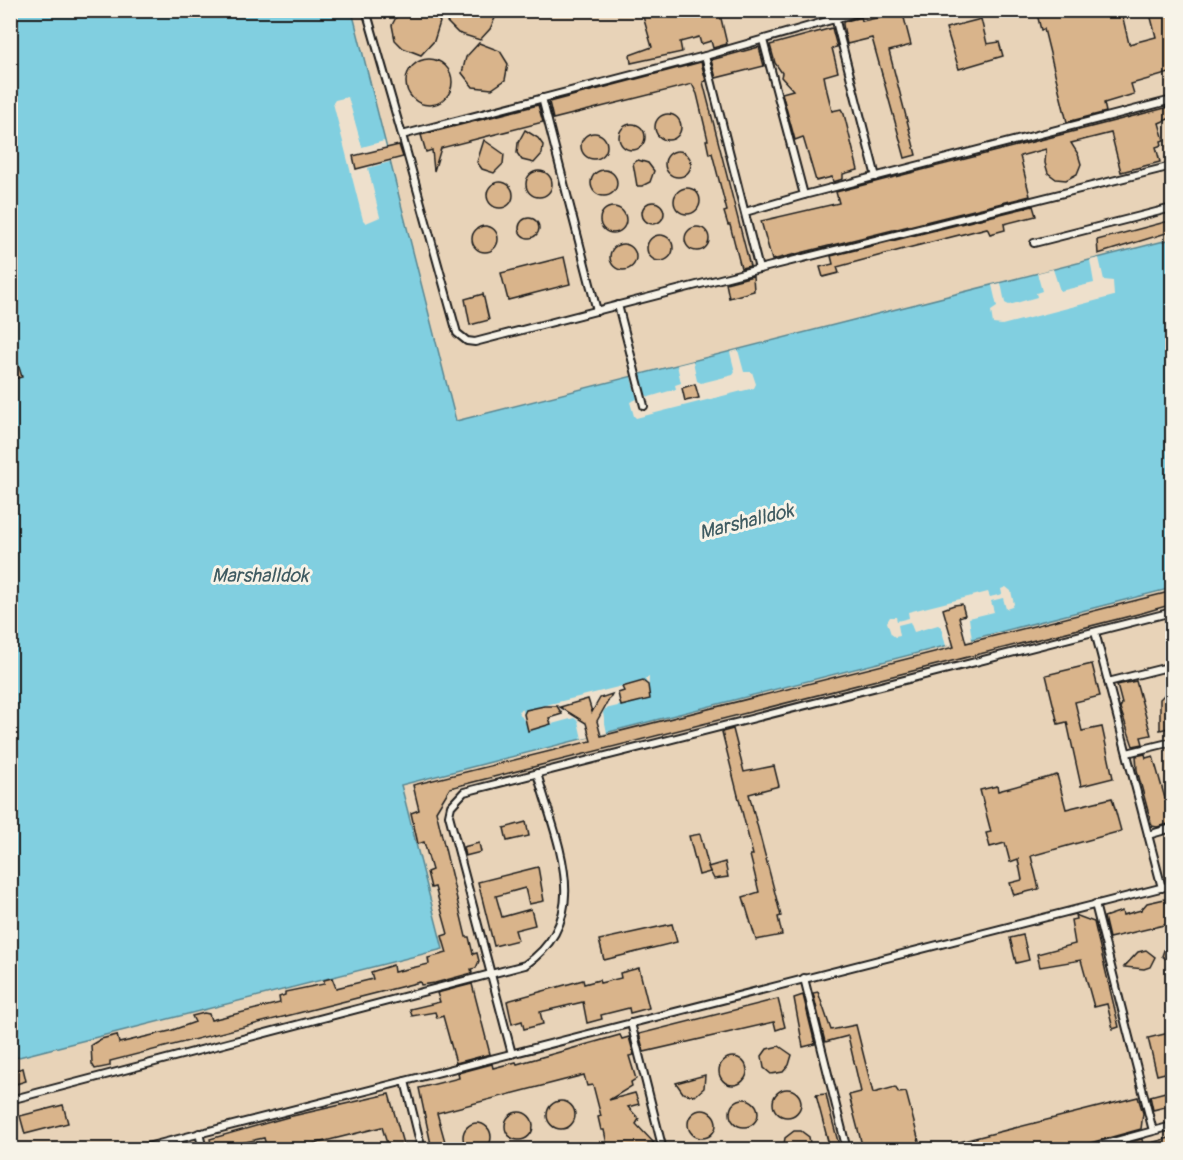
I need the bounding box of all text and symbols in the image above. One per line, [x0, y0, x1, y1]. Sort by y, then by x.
water label: Marshalldok [696, 497, 798, 545]
water label: Marshalldok [212, 563, 310, 588]

